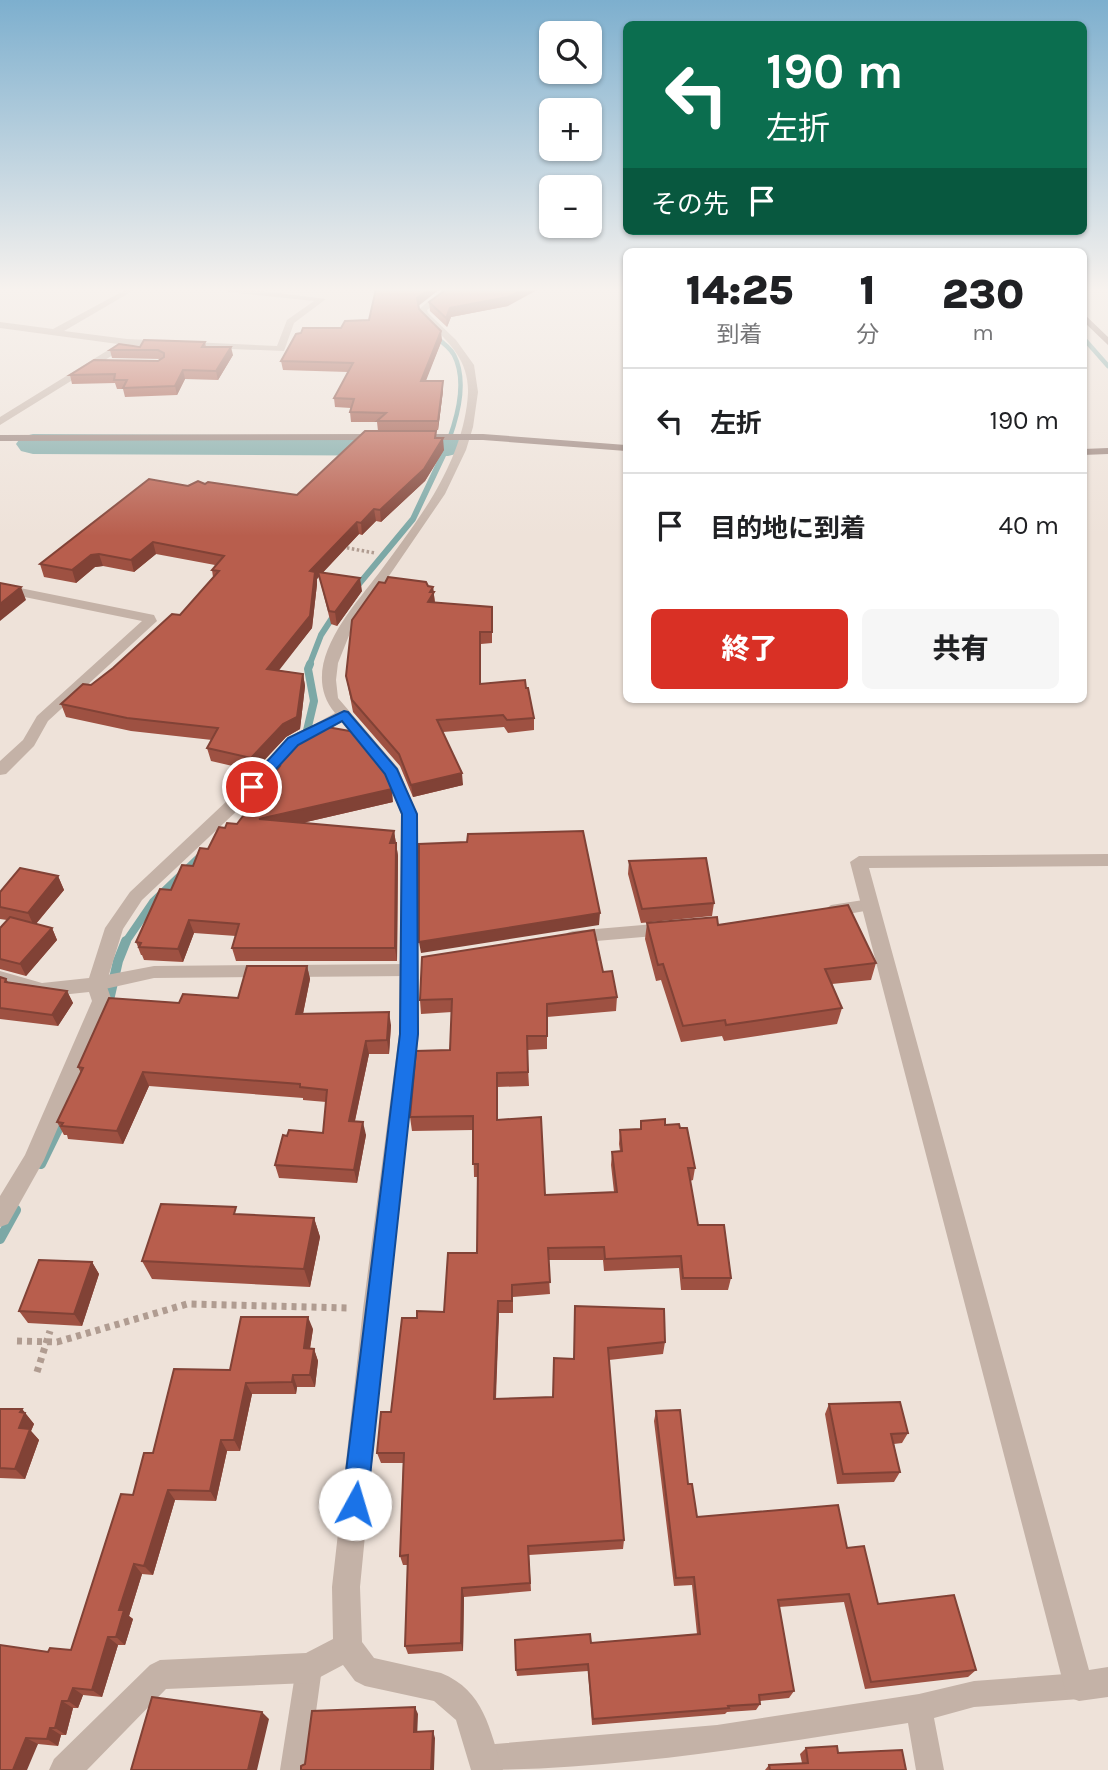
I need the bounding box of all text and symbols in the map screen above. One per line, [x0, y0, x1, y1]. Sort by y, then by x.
map controls [539, 21, 602, 238]
button: search [539, 21, 602, 84]
text: 190 m [766, 43, 903, 100]
icon: left [651, 49, 742, 140]
button: + [539, 98, 602, 161]
text: 左折 [766, 110, 830, 147]
button: − [539, 175, 602, 238]
icon: arrive [743, 182, 781, 220]
text: その先 [651, 189, 729, 220]
text: 14:25 [686, 265, 793, 315]
text: 1 [860, 265, 876, 315]
text: 230 [942, 269, 1024, 319]
text: m [972, 319, 994, 346]
text: 到着 [717, 321, 763, 348]
text: 分 [856, 321, 879, 348]
icon: left [651, 402, 689, 440]
text: 190 m [989, 405, 1059, 436]
text: 左折 [710, 408, 762, 439]
icon: arrive [651, 507, 689, 545]
text: 40 m [999, 510, 1059, 541]
text: 目的地に到着 [710, 513, 866, 544]
button: 終了 [651, 609, 848, 689]
button: 共有 [862, 609, 1059, 689]
pin [222, 757, 282, 817]
icon: arrive [233, 768, 271, 806]
position arrow [318, 1467, 392, 1541]

